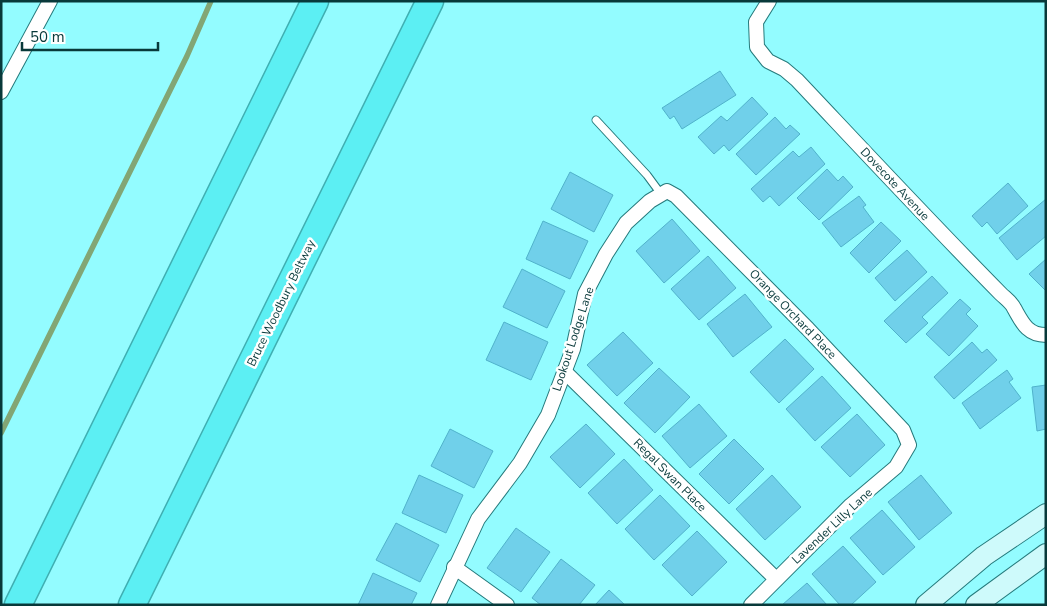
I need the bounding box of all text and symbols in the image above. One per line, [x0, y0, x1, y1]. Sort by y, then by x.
scale bar [22, 20, 159, 52]
text: 50 m [30, 27, 65, 47]
street label: Dovecote Avenue [857, 144, 933, 224]
street label: Bruce Woodbury Beltway [243, 236, 319, 369]
street label: Orange Orchard Place [746, 266, 840, 362]
street label: Lookout Lodge Lane [549, 285, 597, 393]
street label: Regal Swan Place [630, 435, 710, 515]
street label: Lavender Lilly Lane [788, 485, 876, 567]

